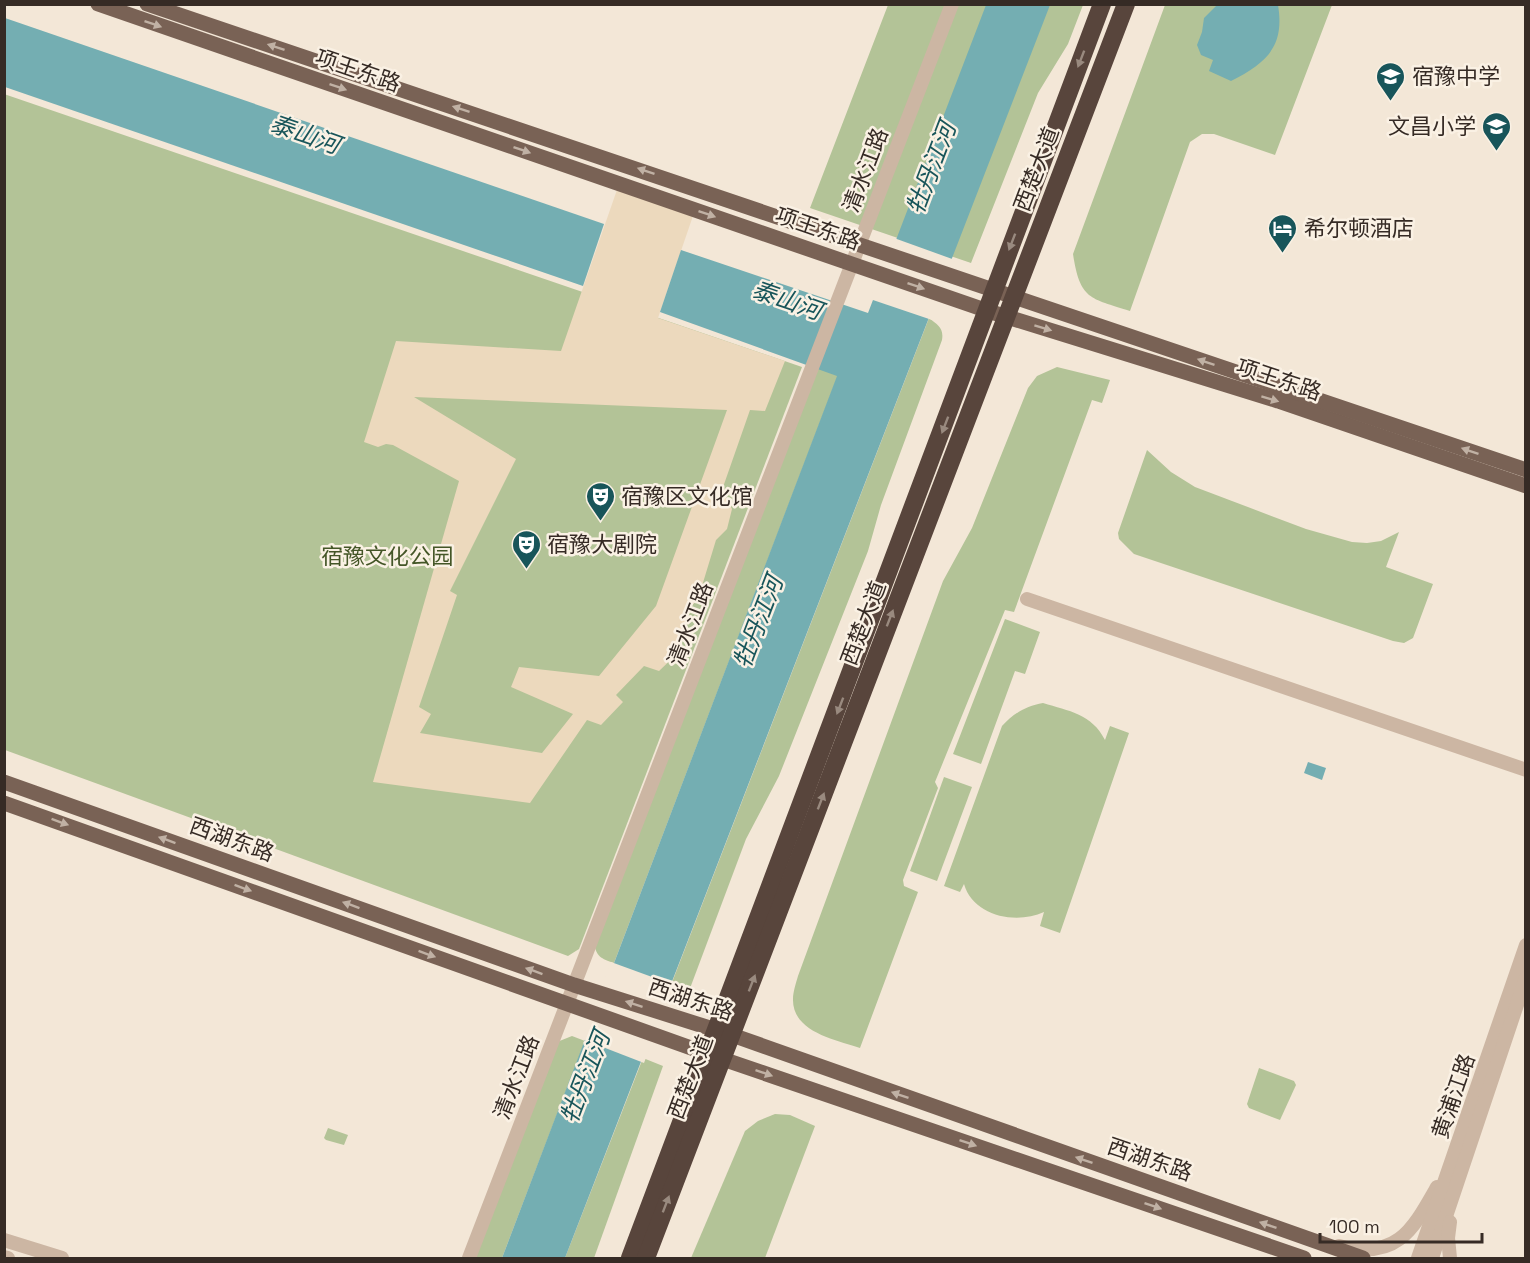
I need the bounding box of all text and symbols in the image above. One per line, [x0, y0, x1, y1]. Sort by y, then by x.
one-way arrow [144, 19, 162, 29]
one-way arrow [267, 42, 285, 52]
street label: 项王东路 [312, 42, 404, 98]
one-way arrow [1076, 50, 1086, 68]
school or university icon: 宿豫中学 [1375, 60, 1407, 102]
place label: 宿豫中学 [1412, 62, 1500, 90]
one-way arrow [329, 83, 347, 92]
one-way arrow [452, 104, 470, 113]
water label: 泰山河 [266, 108, 348, 162]
school or university icon: 文昌小学 [1481, 110, 1513, 152]
place label: 文昌小学 [1388, 112, 1476, 140]
water label: 牡丹江河 [899, 114, 964, 218]
street label: 西楚大道 [1007, 123, 1065, 215]
street label: 清水江路 [836, 124, 894, 216]
one-way arrow [513, 146, 531, 156]
one-way arrow [637, 166, 655, 175]
street label: 项王东路 [772, 200, 864, 256]
one-way arrow [698, 209, 716, 219]
hotel icon: 希尔顿酒店 [1267, 212, 1299, 254]
place label: 希尔顿酒店 [1304, 214, 1414, 242]
one-way arrow [1007, 233, 1017, 251]
water label: 泰山河 [748, 274, 830, 328]
one-way arrow [907, 282, 925, 292]
one-way arrow [1034, 324, 1052, 333]
street label: 项王东路 [1233, 352, 1325, 406]
one-way arrow [1197, 357, 1215, 366]
one-way arrow [1261, 395, 1279, 404]
one-way arrow [940, 416, 950, 434]
one-way arrow [1461, 446, 1479, 456]
theatre icon: 宿豫区文化馆 [584, 480, 616, 522]
place label: 宿豫区文化馆 [621, 482, 753, 510]
theatre icon: 宿豫大剧院 [510, 528, 542, 570]
place label: 宿豫大剧院 [547, 530, 657, 558]
park label: 宿豫文化公园 [321, 542, 453, 570]
water label: 牡丹江河 [726, 568, 791, 672]
street label: 西楚大道 [834, 577, 892, 669]
street label: 清水江路 [661, 578, 719, 670]
one-way arrow [886, 609, 896, 627]
one-way arrow [835, 697, 845, 715]
one-way arrow [816, 791, 826, 809]
street label: 西湖东路 [186, 811, 278, 867]
one-way arrow [51, 818, 69, 828]
one-way arrow [158, 834, 176, 844]
one-way arrow [234, 884, 252, 894]
one-way arrow [341, 900, 359, 910]
one-way arrow [418, 949, 436, 959]
one-way arrow [525, 965, 543, 975]
street label: 西湖东路 [645, 972, 737, 1026]
one-way arrow [748, 974, 757, 992]
one-way arrow [625, 999, 643, 1008]
water label: 牡丹江河 [553, 1023, 618, 1127]
street label: 清水江路 [487, 1031, 545, 1123]
street label: 西楚大道 [661, 1031, 719, 1123]
street label: 黄浦江路 [1425, 1050, 1481, 1142]
one-way arrow [755, 1069, 773, 1079]
one-way arrow [891, 1089, 909, 1099]
street label: 西湖东路 [1104, 1131, 1196, 1187]
one-way arrow [959, 1139, 977, 1149]
one-way arrow [1075, 1154, 1093, 1164]
one-way arrow [662, 1195, 672, 1213]
one-way arrow [1144, 1202, 1162, 1212]
scale bar [1320, 1206, 1482, 1244]
text: 100 m [1329, 1215, 1380, 1238]
one-way arrow [1259, 1219, 1277, 1229]

